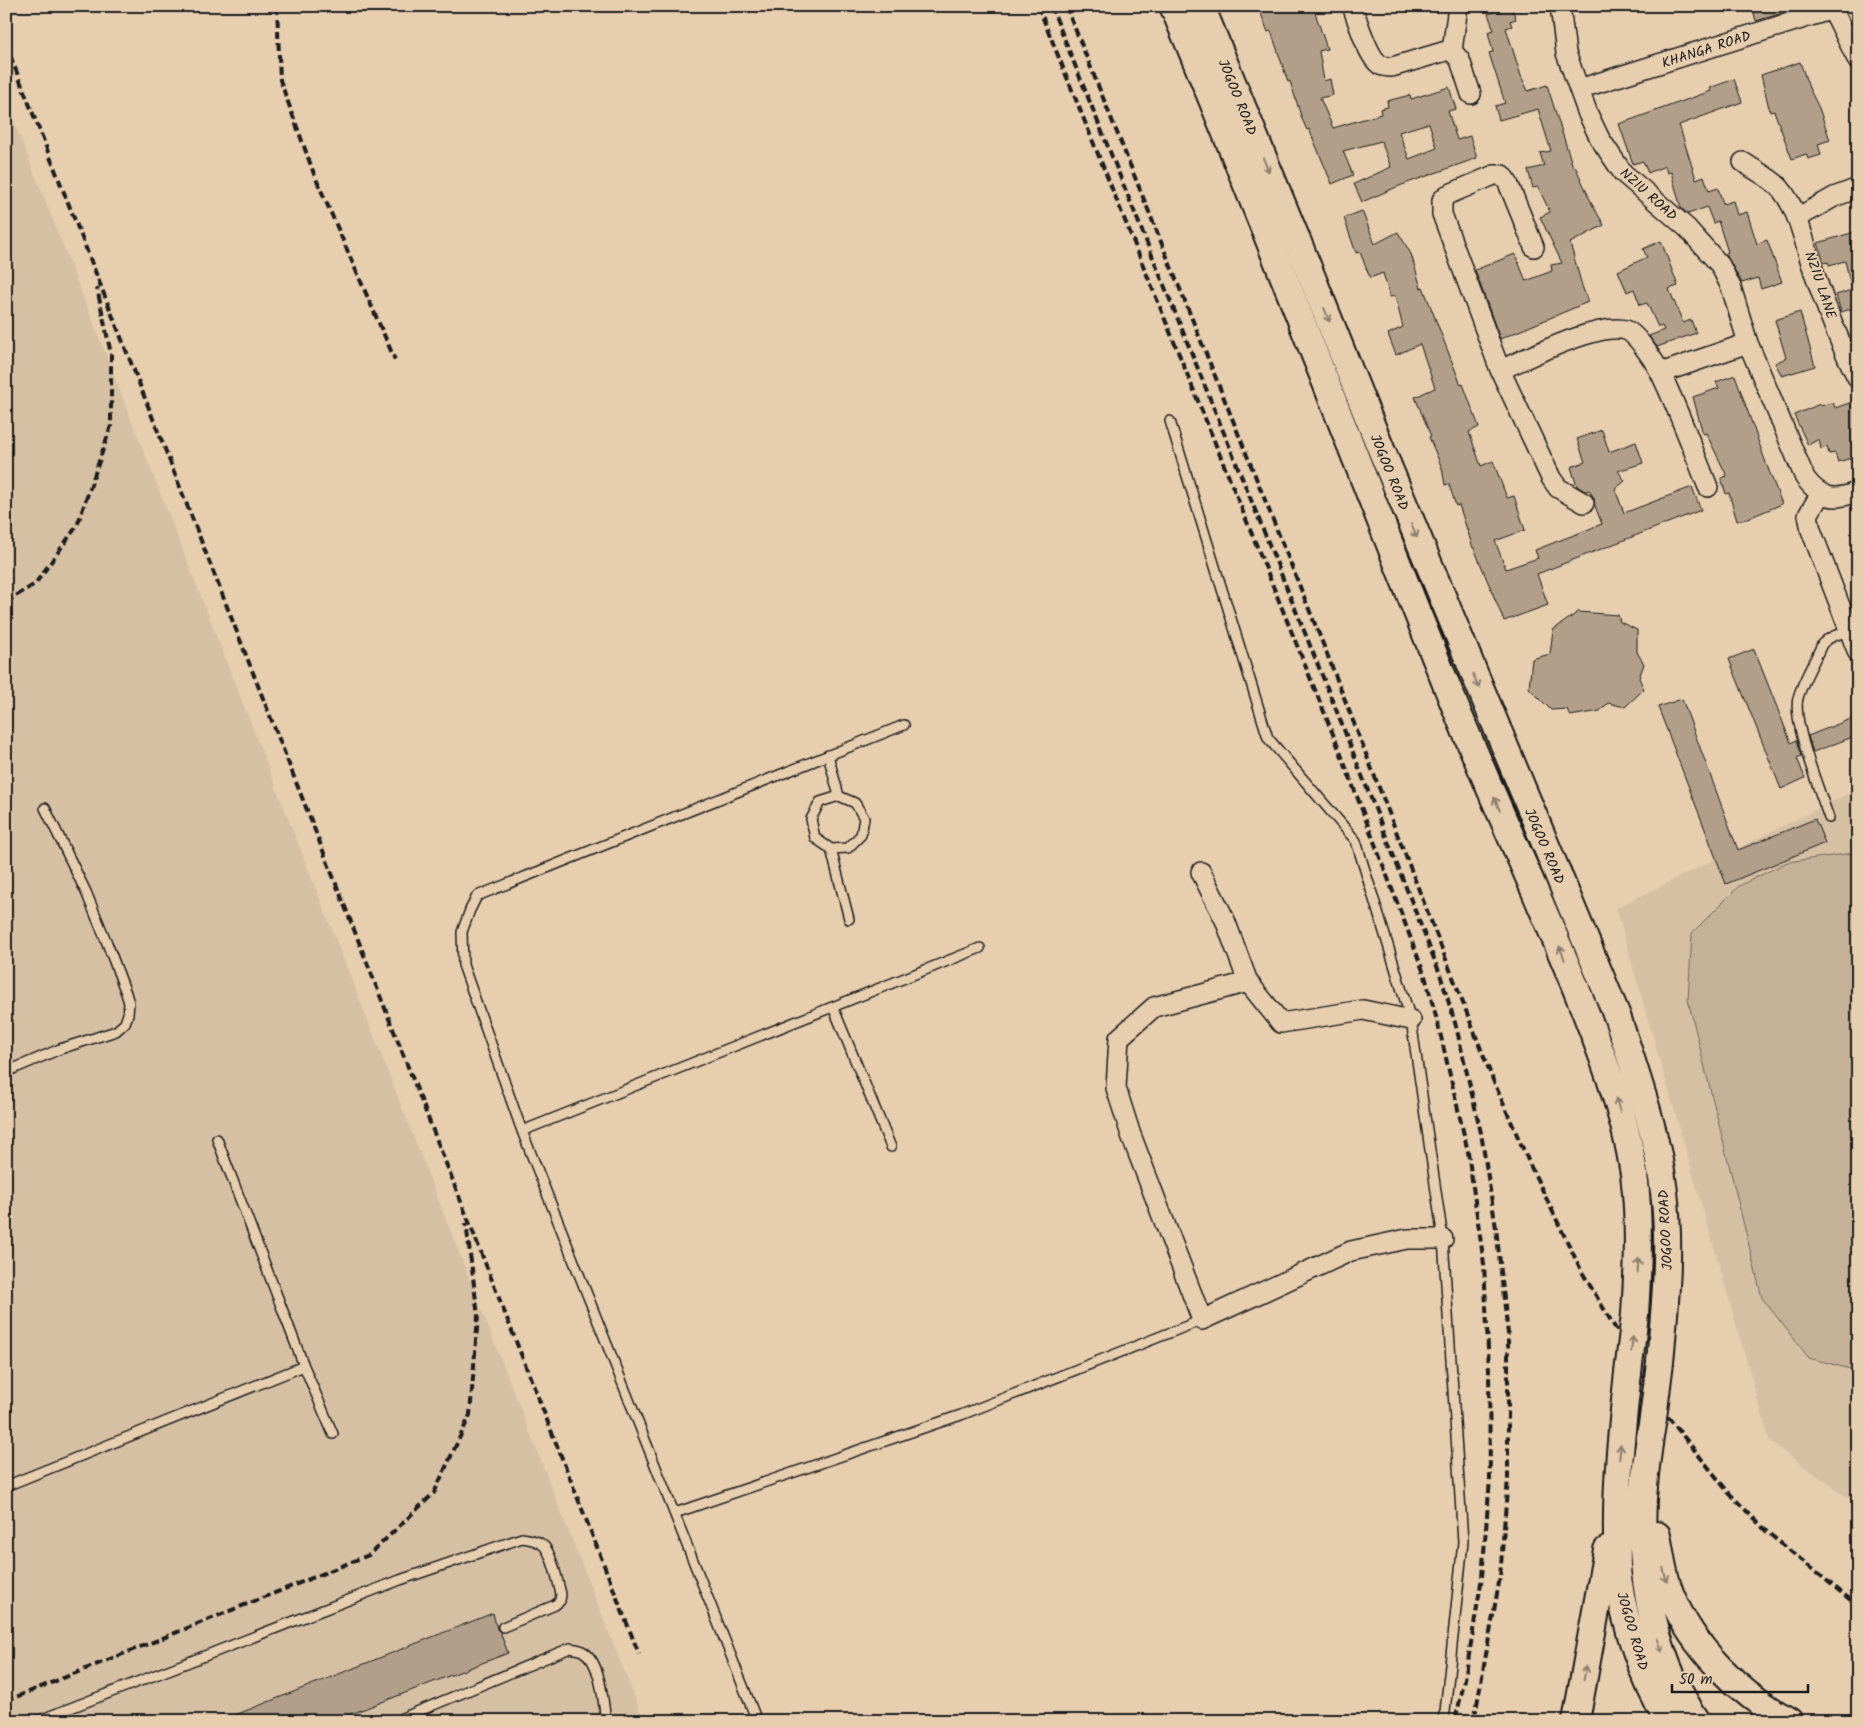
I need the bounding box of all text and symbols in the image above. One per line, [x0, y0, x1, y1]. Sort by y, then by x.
street label: KHANGA ROAD [1659, 25, 1754, 75]
street label: JOGOO ROAD [1212, 56, 1262, 139]
one-way arrow [1261, 157, 1271, 172]
street label: NZIU ROAD [1615, 163, 1682, 227]
street label: NZIU LANE [1798, 249, 1842, 323]
one-way arrow [1323, 307, 1333, 322]
street label: JOGOO ROAD [1364, 431, 1414, 514]
one-way arrow [1410, 523, 1420, 538]
one-way arrow [1472, 673, 1482, 688]
one-way arrow [1491, 797, 1501, 812]
street label: JOGOO ROAD [1518, 805, 1570, 888]
one-way arrow [1556, 946, 1566, 961]
one-way arrow [1613, 1098, 1622, 1114]
street label: JOGOO ROAD [1653, 1189, 1679, 1271]
one-way arrow [1633, 1258, 1642, 1274]
one-way arrow [1627, 1336, 1637, 1352]
one-way arrow [1615, 1444, 1625, 1460]
one-way arrow [1661, 1566, 1671, 1582]
street label: JOGOO ROAD [1610, 1589, 1654, 1673]
one-way arrow [1656, 1637, 1666, 1652]
scale bar [1672, 1662, 1808, 1694]
one-way arrow [1581, 1665, 1591, 1681]
text: 50 m [1679, 1668, 1713, 1692]

